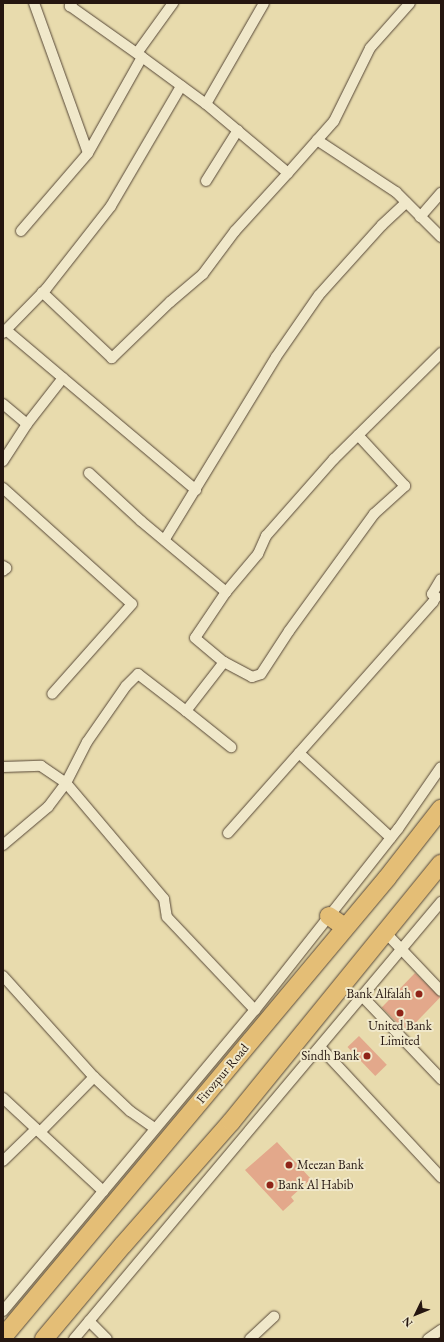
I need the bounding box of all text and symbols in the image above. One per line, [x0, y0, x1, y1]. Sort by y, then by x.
place label: Bank Alfalah [347, 986, 411, 1002]
marker: Bank Alfalah [414, 989, 424, 999]
marker: United Bank Limited [395, 1008, 405, 1018]
place label: United Bank Limited [368, 1019, 432, 1050]
street label: Firozpur Road [194, 1041, 252, 1107]
place label: Sindh Bank [301, 1048, 359, 1064]
marker: Sindh Bank [362, 1051, 372, 1061]
place label: Meezan Bank [297, 1157, 364, 1173]
marker: Meezan Bank [284, 1160, 294, 1170]
place label: Bank Al Habib [278, 1177, 353, 1193]
marker: Bank Al Habib [265, 1180, 275, 1190]
north arrow [396, 1294, 436, 1334]
text: N [399, 1314, 415, 1330]

